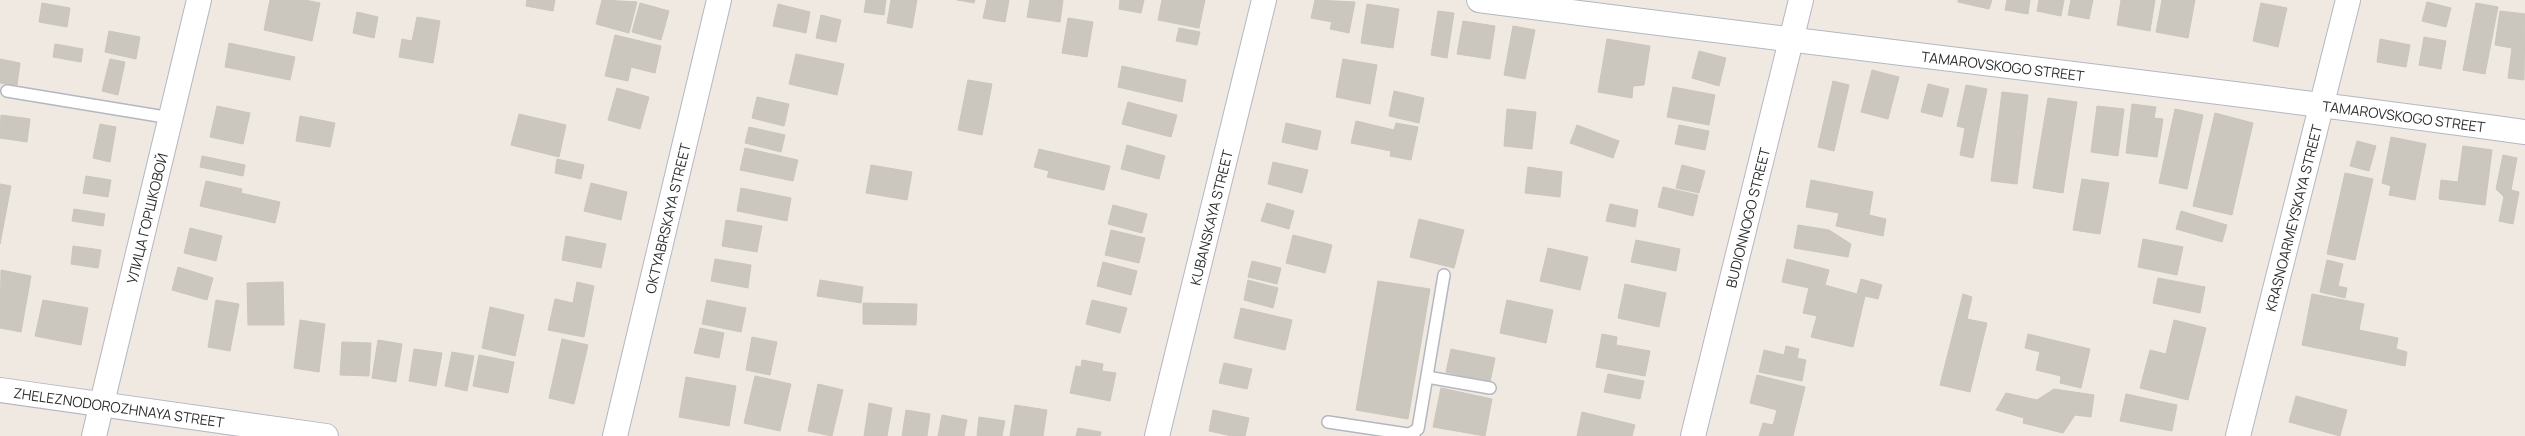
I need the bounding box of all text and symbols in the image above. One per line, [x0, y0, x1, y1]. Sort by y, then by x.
street label: TAMAROVSKOGO STREET [1920, 46, 2086, 85]
street label: TAMAROVSKOGO STREET [2321, 96, 2487, 136]
street label: KRASNOARMEYSKAYA STREET [2260, 122, 2326, 313]
street label: OKTYABRSKAYA STREET [640, 140, 694, 295]
street label: BUDIONNOGO STREET [1721, 145, 1774, 290]
street label: KUBANSKAYA STREET [1185, 147, 1237, 287]
street label: УЛИЦА ГОРШКОВОЙ [122, 151, 171, 286]
street label: ZHELEZNODOROZHNAYA STREET [12, 383, 226, 431]

